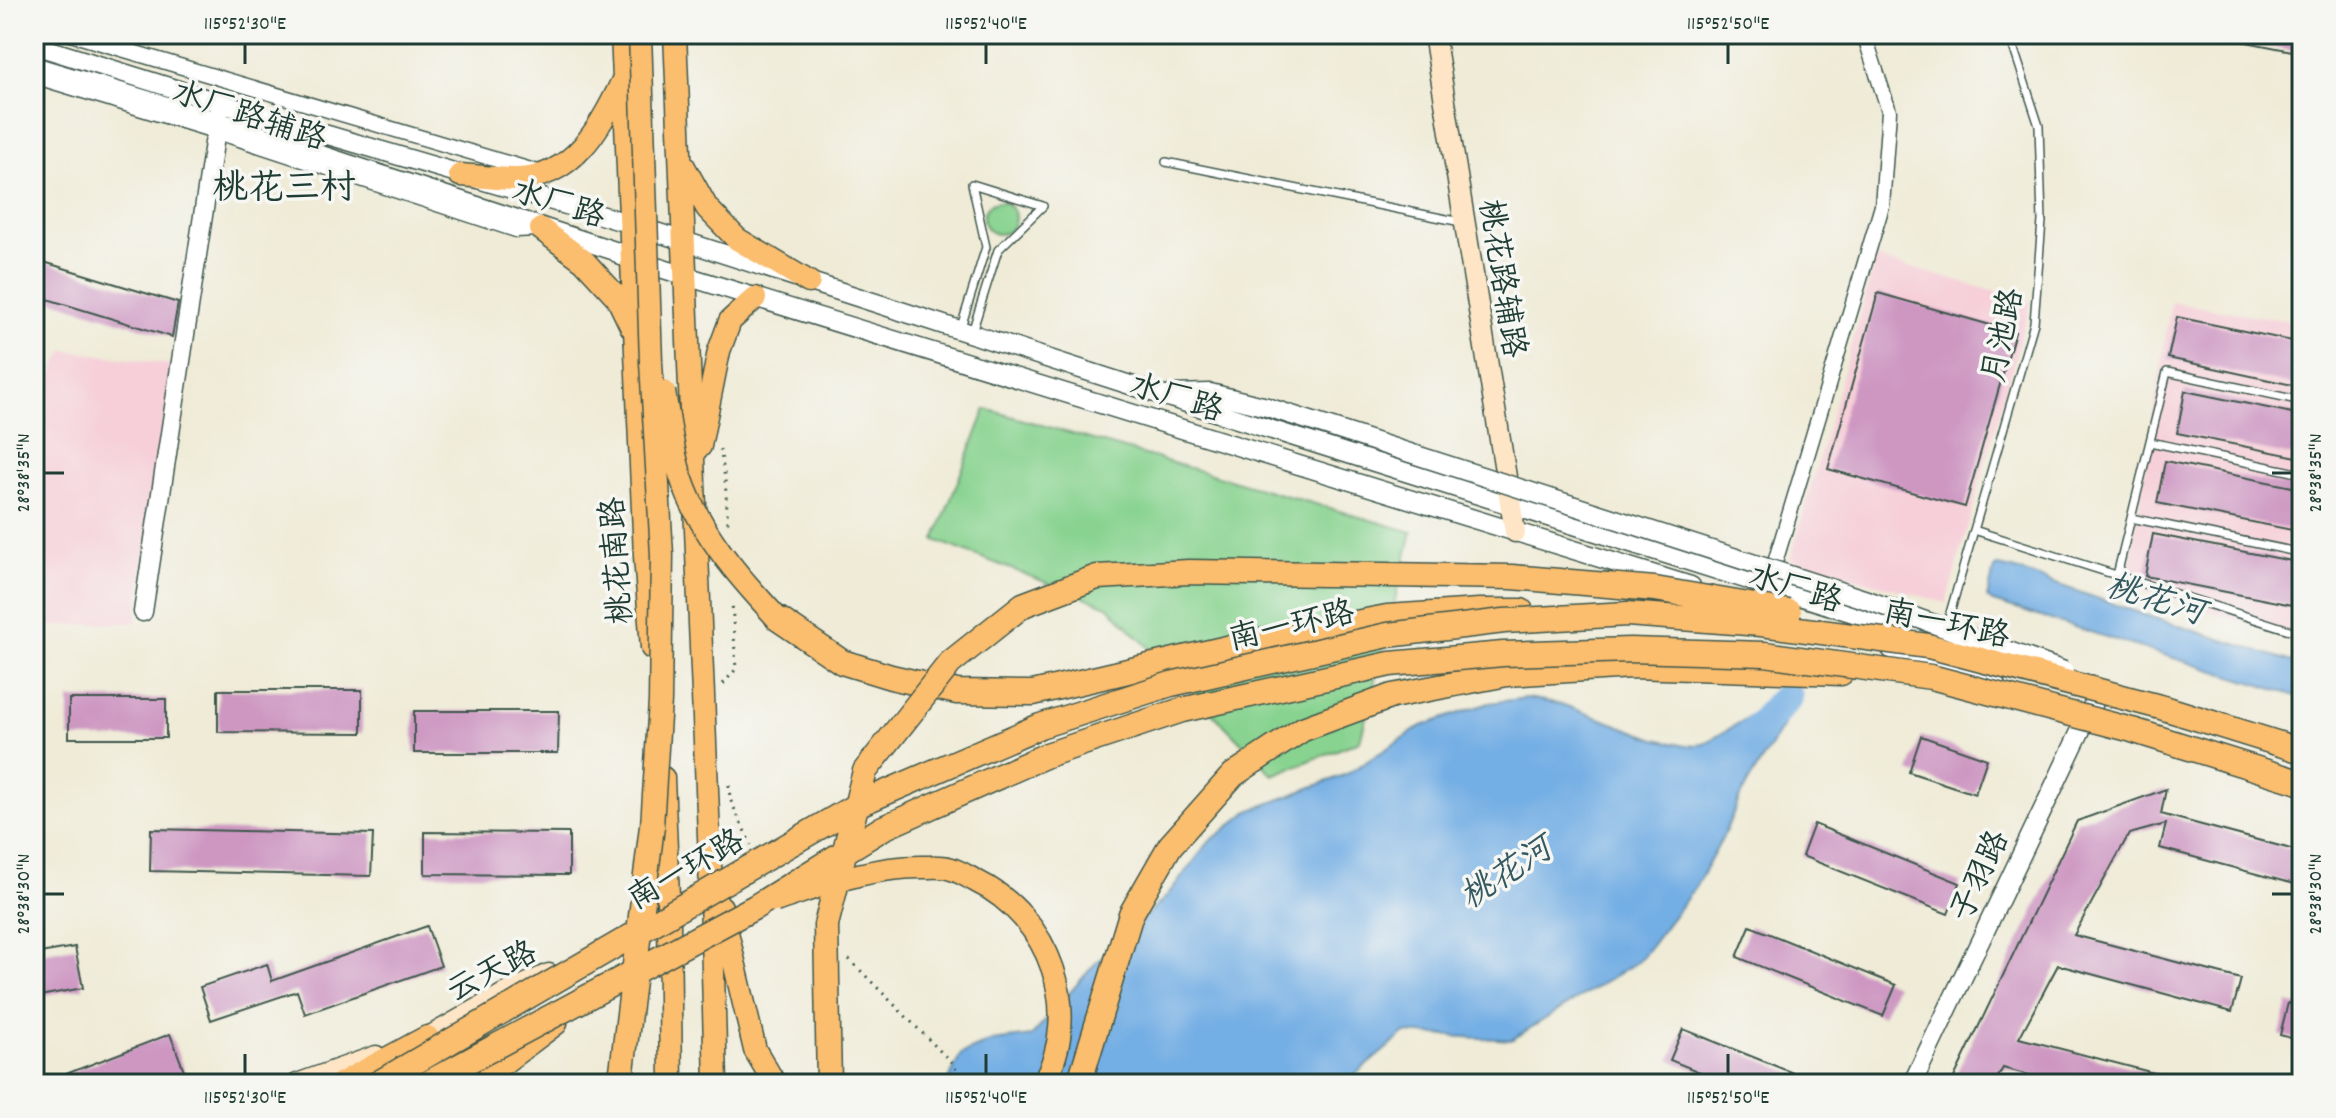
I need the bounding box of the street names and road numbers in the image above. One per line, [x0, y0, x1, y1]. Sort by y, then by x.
street label: 水厂路辅路 [165, 72, 332, 165]
street label: 水厂路 [505, 171, 610, 243]
street label: 桃花路辅路 [1464, 196, 1534, 361]
street label: 月池路 [1973, 284, 2038, 388]
street label: 水厂路 [1123, 365, 1228, 437]
street label: 桃花南路 [593, 495, 647, 626]
street label: 水厂路 [1742, 556, 1847, 628]
street label: 南一环路 [1879, 591, 2013, 663]
street label: 南一环路 [1225, 592, 1360, 666]
street label: 南一环路 [621, 820, 754, 924]
street label: 子羽路 [1941, 824, 2024, 930]
street label: 云天路 [440, 932, 546, 1017]

